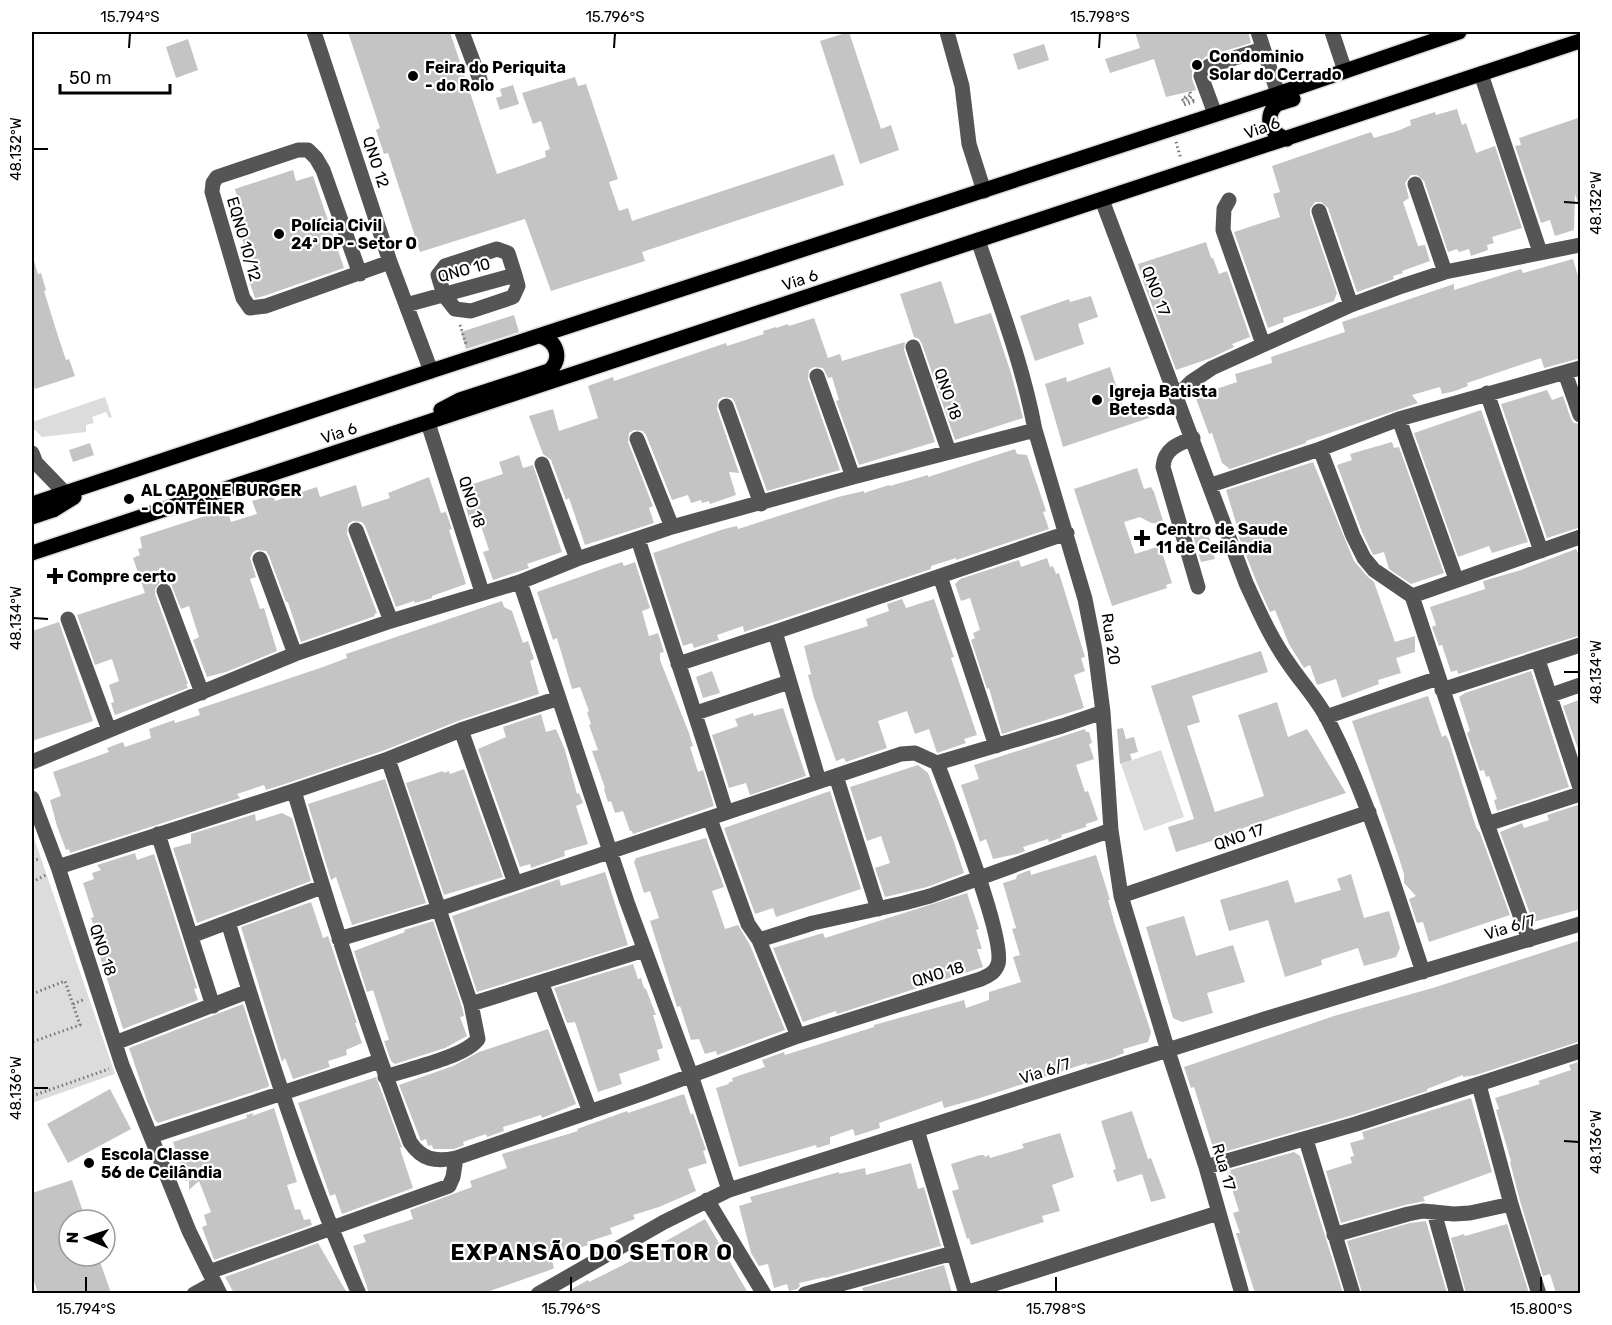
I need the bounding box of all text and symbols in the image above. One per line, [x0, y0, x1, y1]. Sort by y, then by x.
text: 15.794°S [100, 8, 160, 26]
text: 15.796°S [585, 8, 645, 26]
text: 15.798°S [1070, 8, 1130, 26]
place label: Condominio Solar do Cerrado [1209, 47, 1342, 84]
scale bar [60, 57, 170, 95]
place label: Feira do Periquita - do Rolo [425, 58, 566, 95]
marker: Condominio Solar do Cerrado [1190, 58, 1204, 72]
text: 50 m [69, 67, 112, 89]
marker: Feira do Periquita - do Rolo [406, 69, 420, 83]
street label: Via 6 [1242, 113, 1283, 143]
text: 48.132°W [7, 117, 25, 181]
street label: QNO 12 [359, 134, 393, 190]
text: 48.132°W [1587, 171, 1605, 235]
street label: EQNO 10/12 [223, 195, 265, 283]
place label: Polícia Civil 24ª DP - Setor O [291, 216, 417, 253]
marker: Polícia Civil 24ª DP - Setor O [272, 227, 286, 241]
street label: QNO 10 [436, 254, 492, 286]
street label: QNO 17 [1138, 263, 1174, 319]
street label: Via 6 [780, 265, 821, 295]
street label: QNO 18 [930, 366, 966, 422]
place label: Igreja Batista Betesda [1109, 382, 1217, 419]
marker: Igreja Batista Betesda [1090, 393, 1104, 407]
street label: Via 6 [319, 418, 360, 448]
street label: QNO 18 [455, 474, 489, 530]
place label: AL CAPONE BURGER - CONTÊINER [141, 481, 302, 518]
marker: AL CAPONE BURGER - CONTÊINER [122, 492, 136, 506]
place label: Centro de Saude 11 de Ceilândia [1156, 520, 1288, 557]
marker: Centro de Saude 11 de Ceilândia [1133, 529, 1151, 547]
place label: Compre certo [67, 567, 177, 586]
marker: Compre certo [48, 569, 62, 583]
text: 48.134°W [7, 586, 25, 650]
street label: Rua 20 [1098, 612, 1124, 666]
text: 48.134°W [1587, 640, 1605, 704]
street label: QNO 17 [1211, 820, 1267, 854]
street label: Via 6/7 [1482, 910, 1538, 944]
street label: QNO 18 [86, 922, 120, 978]
street label: QNO 18 [910, 957, 966, 991]
street label: Via 6/7 [1017, 1054, 1073, 1088]
text: 48.136°W [7, 1056, 25, 1120]
text: 48.136°W [1587, 1110, 1605, 1174]
street label: Rua 17 [1208, 1141, 1240, 1193]
place label: Escola Classe 56 de Ceilândia [101, 1145, 222, 1182]
marker: Escola Classe 56 de Ceilândia [82, 1156, 96, 1170]
north arrow [57, 1208, 117, 1268]
text: N [63, 1231, 82, 1244]
district label: EXPANSÃO DO SETOR O [451, 1239, 733, 1266]
text: 15.794°S [56, 1300, 116, 1318]
text: 15.796°S [541, 1300, 601, 1318]
text: 15.798°S [1026, 1300, 1086, 1318]
text: 15.800°S [1510, 1300, 1572, 1318]

